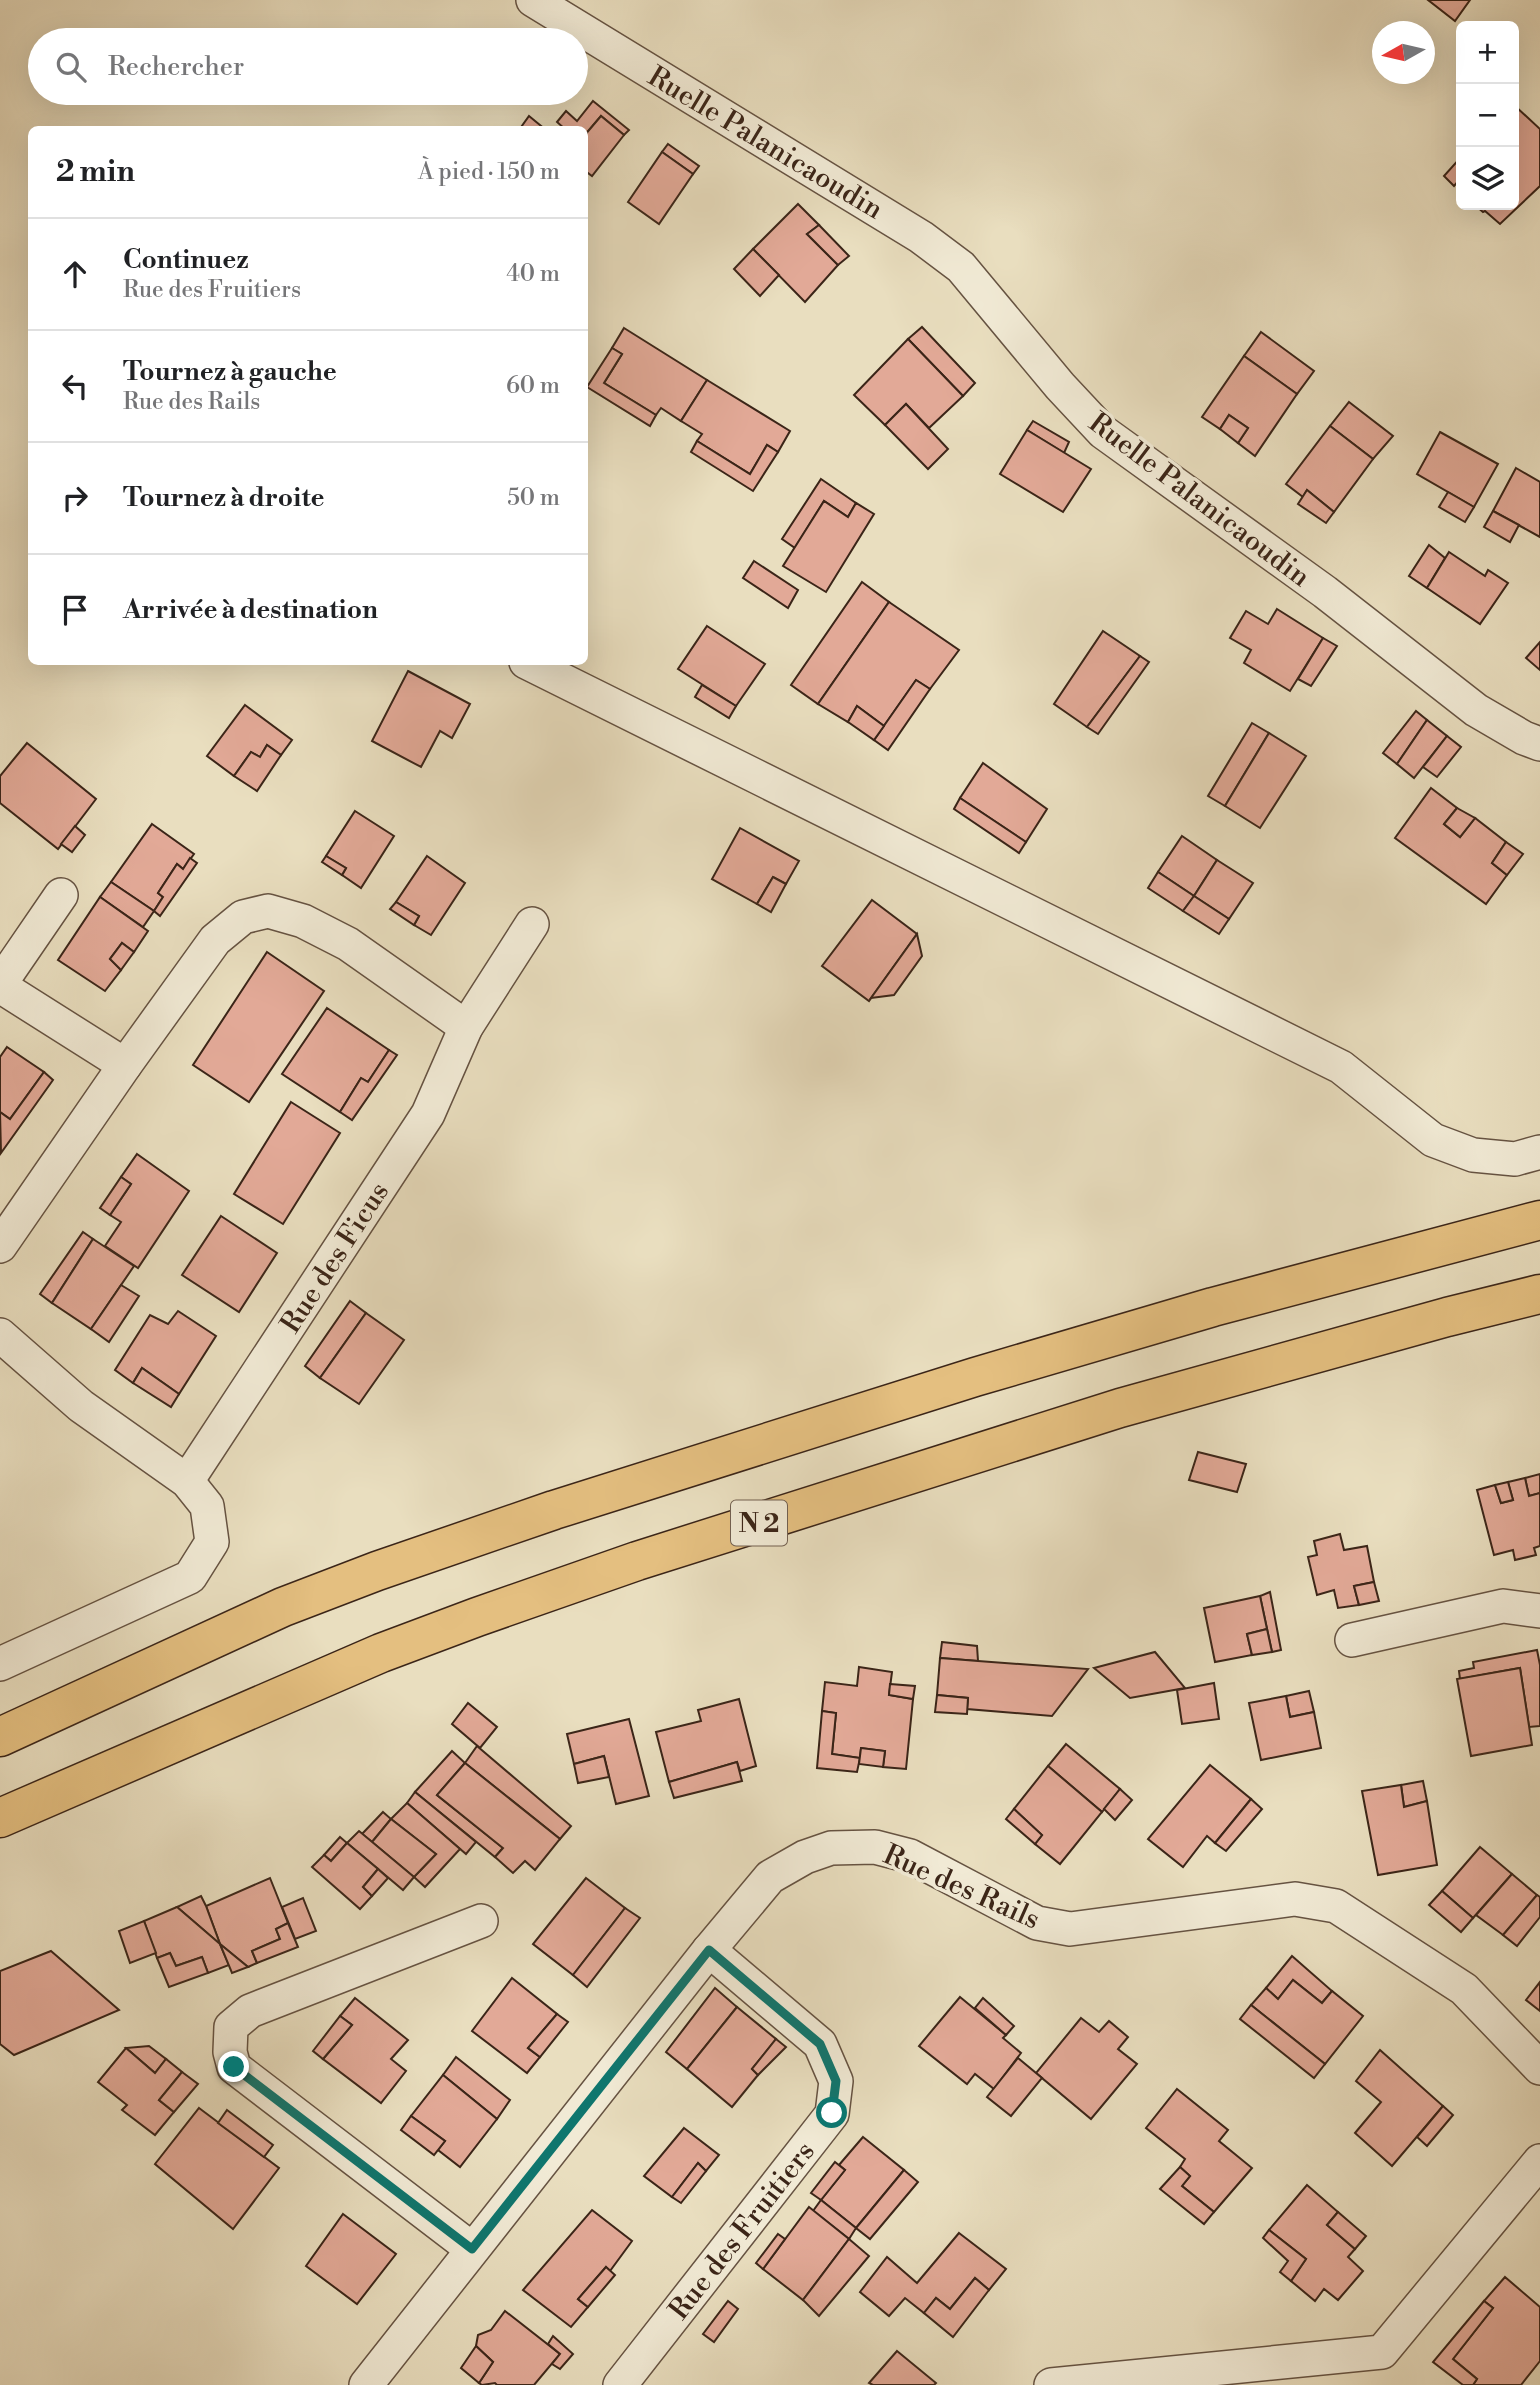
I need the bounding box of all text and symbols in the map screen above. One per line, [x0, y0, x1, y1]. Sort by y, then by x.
north arrow [1372, 21, 1435, 84]
map controls [1456, 21, 1519, 210]
button: + [1456, 21, 1519, 84]
search box [28, 28, 588, 105]
icon: search [52, 48, 90, 86]
text: Rechercher [108, 51, 244, 83]
street label: Ruelle Palanicaoudin [641, 59, 889, 227]
button: − [1456, 84, 1519, 147]
button: layers [1456, 147, 1519, 210]
text: 2 min [56, 153, 135, 191]
text: À pied · 150 m [418, 158, 560, 186]
text: Continuez [123, 244, 249, 276]
icon: ahead [56, 255, 94, 293]
text: 40 m [506, 260, 560, 288]
text: Rue des Fruitiers [123, 276, 301, 304]
text: Tournez à gauche [123, 356, 337, 388]
icon: left [56, 367, 94, 405]
text: 60 m [506, 372, 560, 400]
text: Rue des Rails [123, 388, 260, 416]
street label: Ruelle Palanicaoudin [1082, 406, 1317, 595]
icon: right [56, 479, 94, 517]
text: Tournez à droite [123, 482, 325, 514]
text: 50 m [507, 484, 560, 512]
icon: arrive [56, 591, 94, 629]
text: Arrivée à destination [123, 594, 378, 626]
street label: Rue des Ficus [273, 1176, 397, 1340]
road number: N 2 [731, 1500, 787, 1546]
street label: Rue des Rails [878, 1837, 1045, 1937]
route end [218, 2051, 249, 2082]
route start [816, 2097, 847, 2128]
street label: Rue des Fruitiers [662, 2135, 823, 2327]

